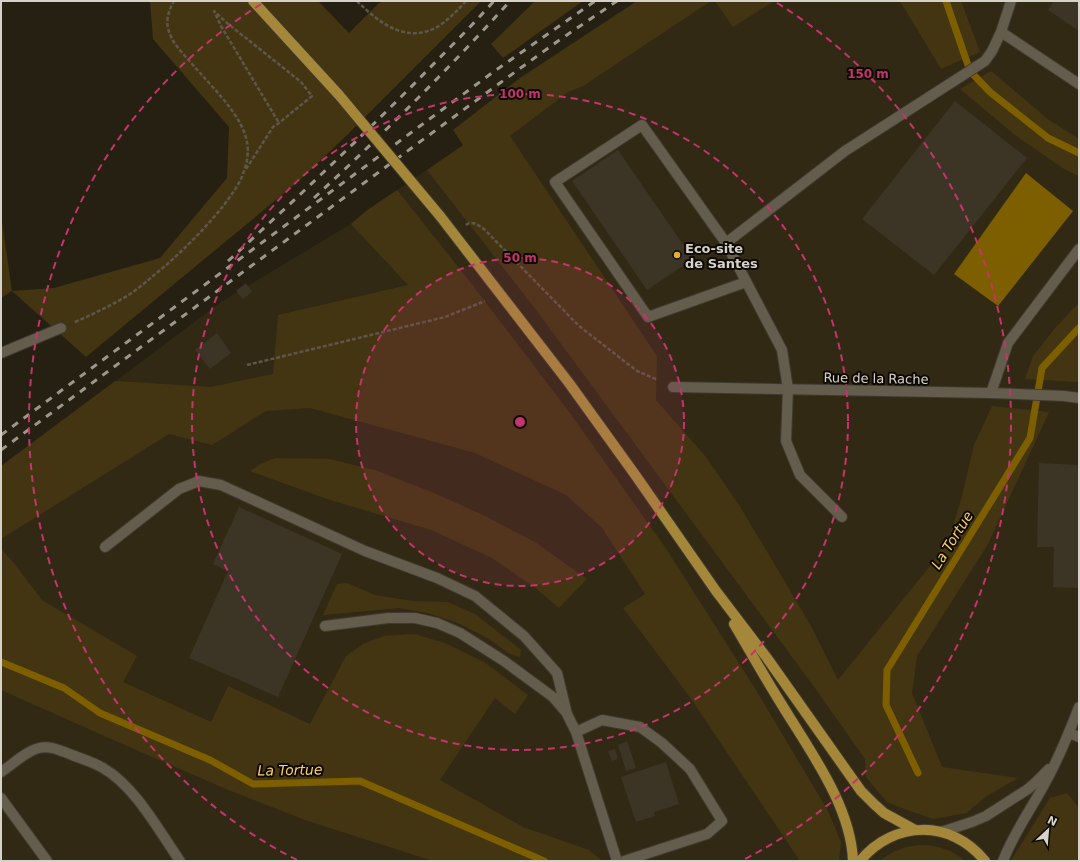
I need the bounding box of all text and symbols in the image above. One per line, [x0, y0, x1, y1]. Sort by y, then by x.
text: 150 m [847, 67, 889, 81]
text: 100 m [499, 87, 541, 101]
place label: Eco-site de Santes [685, 241, 758, 271]
marker: Eco-site de Santes [672, 250, 682, 260]
text: 50 m [503, 251, 537, 265]
street label: Rue de la Rache [823, 370, 929, 387]
centre of rings [513, 415, 527, 429]
water label: La Tortue [928, 508, 976, 572]
water label: La Tortue [257, 761, 323, 779]
north arrow [1028, 810, 1068, 850]
text: N [1045, 814, 1059, 829]

